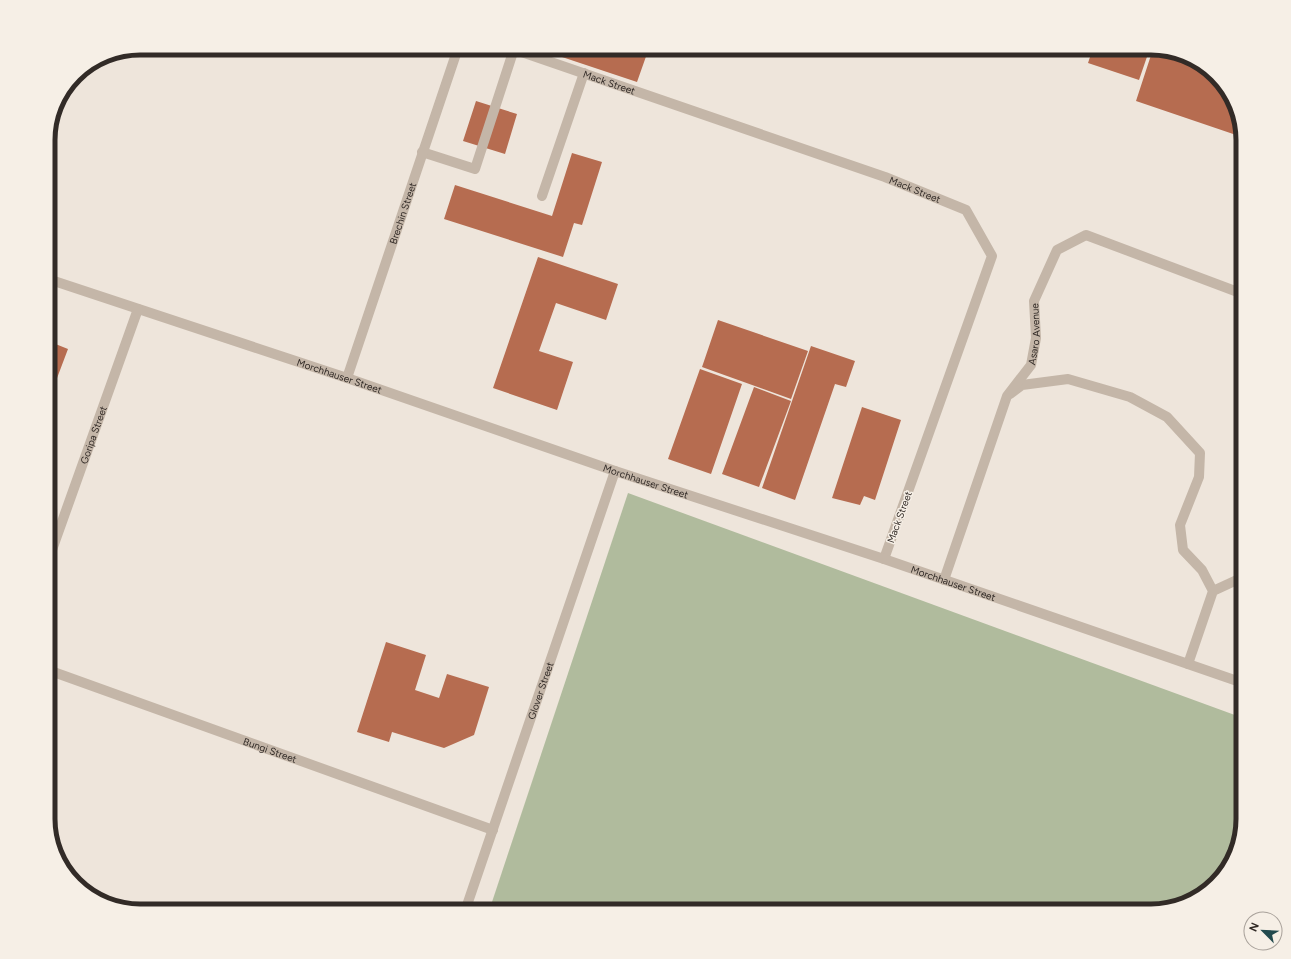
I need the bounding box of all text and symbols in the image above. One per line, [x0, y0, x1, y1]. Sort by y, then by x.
street label: Mack Street [581, 68, 637, 98]
street label: Mack Street [887, 173, 943, 206]
street label: Brechin Street [387, 180, 419, 246]
street label: Asaro Avenue [1025, 302, 1043, 366]
street label: Morchhauser Street [295, 356, 384, 397]
street label: Goripa Street [77, 404, 110, 466]
street label: Morchhauser Street [601, 461, 690, 502]
street label: Mack Street [884, 489, 915, 545]
street label: Morchhauser Street [909, 563, 998, 604]
street label: Glover Street [525, 660, 557, 721]
street label: Bungi Street [241, 735, 299, 766]
north arrow [1243, 911, 1283, 951]
text: N [1247, 921, 1262, 934]

